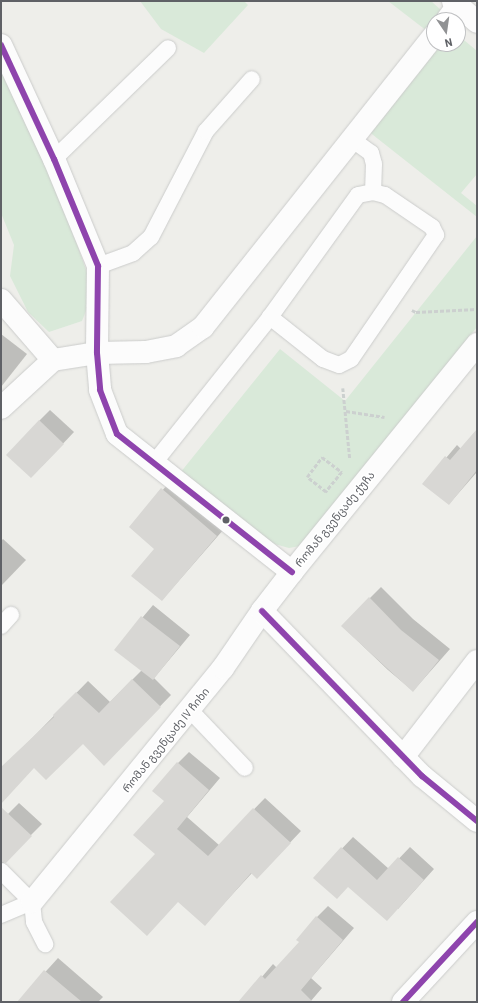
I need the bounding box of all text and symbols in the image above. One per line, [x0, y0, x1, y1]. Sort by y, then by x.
north arrow [426, 12, 466, 52]
text: N [444, 36, 454, 50]
street label: რომან გვენცაძე ქუჩა [292, 469, 378, 569]
unlabelled marker [221, 515, 231, 525]
street label: რომან გვენცაძე IV ჩიხი [120, 685, 212, 795]

